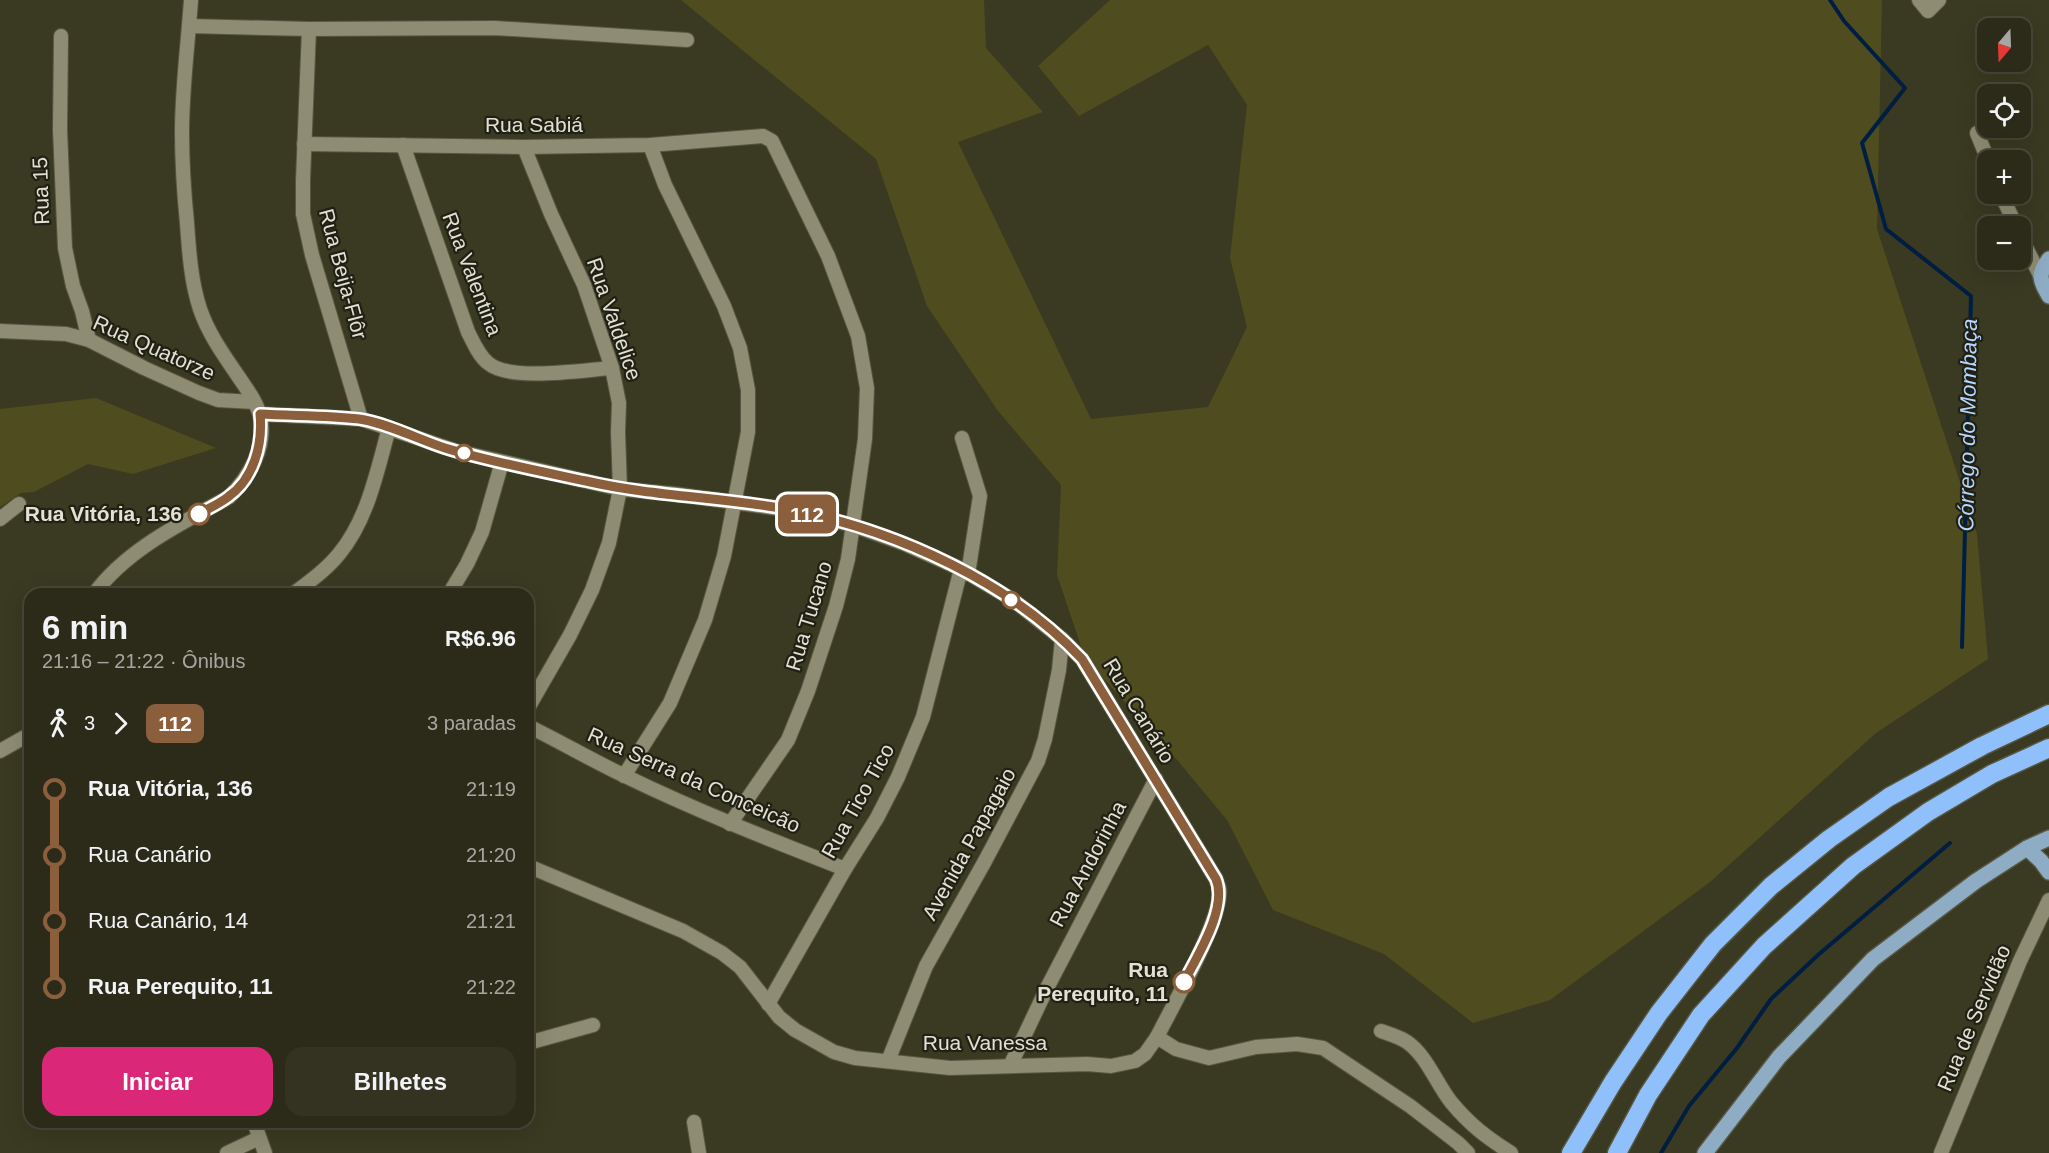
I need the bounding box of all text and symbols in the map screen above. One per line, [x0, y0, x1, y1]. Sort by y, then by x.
north arrow [1977, 18, 2031, 72]
map controls [1977, 18, 2031, 270]
button: locate [1977, 84, 2031, 138]
street label: Rua Sabiá [485, 113, 583, 136]
button: + [1977, 150, 2031, 204]
street label: Rua 15 [28, 157, 53, 225]
street label: Rua Beija-Flôr [315, 206, 372, 342]
street label: Rua Valentina [438, 209, 507, 339]
button: − [1977, 216, 2031, 270]
street label: Rua Valdelice [583, 255, 646, 383]
street label: Rua Quatorze [90, 310, 219, 385]
water label: Córrego do Mombaça [1953, 318, 1982, 532]
unlabelled marker [455, 444, 473, 462]
line badge: 112 [772, 494, 842, 534]
place label: Rua Vitória, 136 [25, 502, 182, 525]
marker: Rua Vitória, 136 [188, 503, 210, 525]
text: 112 [790, 503, 824, 526]
street label: Rua Tucano [781, 558, 836, 673]
unlabelled marker [1002, 591, 1020, 609]
text: 6 min [42, 609, 128, 646]
text: R$6.96 [445, 626, 516, 651]
text: 21:16 – 21:22 · Ônibus [42, 650, 245, 672]
street label: Rua Canário [1099, 654, 1180, 767]
icon: walk [42, 707, 75, 740]
icon: forward [104, 707, 137, 740]
text: 3 [84, 712, 95, 734]
text: 112 [158, 712, 192, 735]
text: 3 paradas [427, 712, 516, 734]
street label: Rua Serra da Conceicão [584, 722, 804, 837]
street label: Rua Tico Tico [817, 740, 898, 862]
street label: Avenida Papagaio [917, 764, 1020, 924]
text: Rua Vitória, 136 [88, 776, 253, 801]
text: 21:19 [466, 778, 516, 800]
street label: Rua Andorinha [1045, 797, 1130, 931]
text: Rua Canário [88, 842, 212, 867]
text: 21:20 [466, 844, 516, 866]
text: Rua Canário, 14 [88, 908, 248, 933]
text: 21:21 [466, 910, 516, 932]
street label: Rua de Servidão [1932, 941, 2015, 1094]
place label: Rua Perequito, 11 [1037, 958, 1168, 1005]
marker: Rua Perequito, 11 [1173, 971, 1195, 993]
text: Rua Perequito, 11 [88, 974, 273, 999]
text: 21:22 [466, 976, 516, 998]
street label: Rua Vanessa [923, 1031, 1048, 1054]
button: Iniciar [42, 1047, 273, 1116]
button: Bilhetes [285, 1047, 516, 1116]

